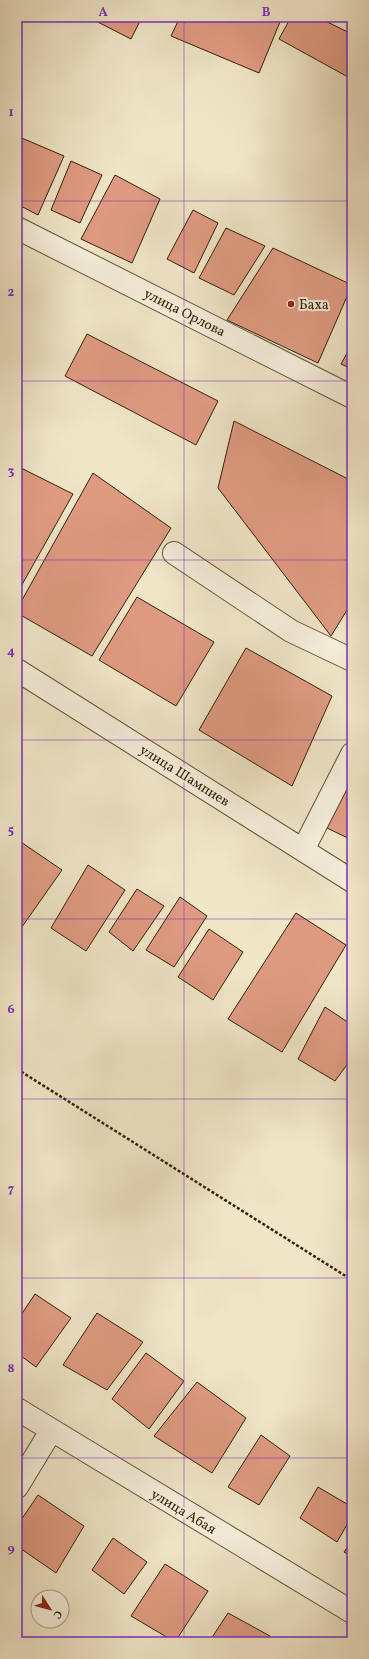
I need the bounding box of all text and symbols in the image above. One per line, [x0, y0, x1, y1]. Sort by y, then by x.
text: A [98, 4, 108, 22]
text: B [262, 4, 271, 22]
text: 1 [8, 104, 14, 122]
text: 2 [8, 284, 15, 302]
street label: улица Орлова [140, 285, 228, 342]
place label: Баха [299, 296, 329, 315]
marker: Баха [286, 299, 296, 309]
text: 3 [8, 463, 15, 481]
text: 4 [7, 643, 15, 661]
street label: улица Шампиев [136, 741, 233, 812]
text: 5 [8, 822, 14, 840]
text: 6 [7, 1001, 15, 1019]
text: 7 [8, 1181, 14, 1199]
text: 8 [7, 1360, 15, 1378]
street label: улица Абая [147, 1485, 220, 1539]
text: 9 [7, 1540, 15, 1558]
north arrow [30, 1589, 70, 1629]
text: С [49, 1607, 65, 1621]

